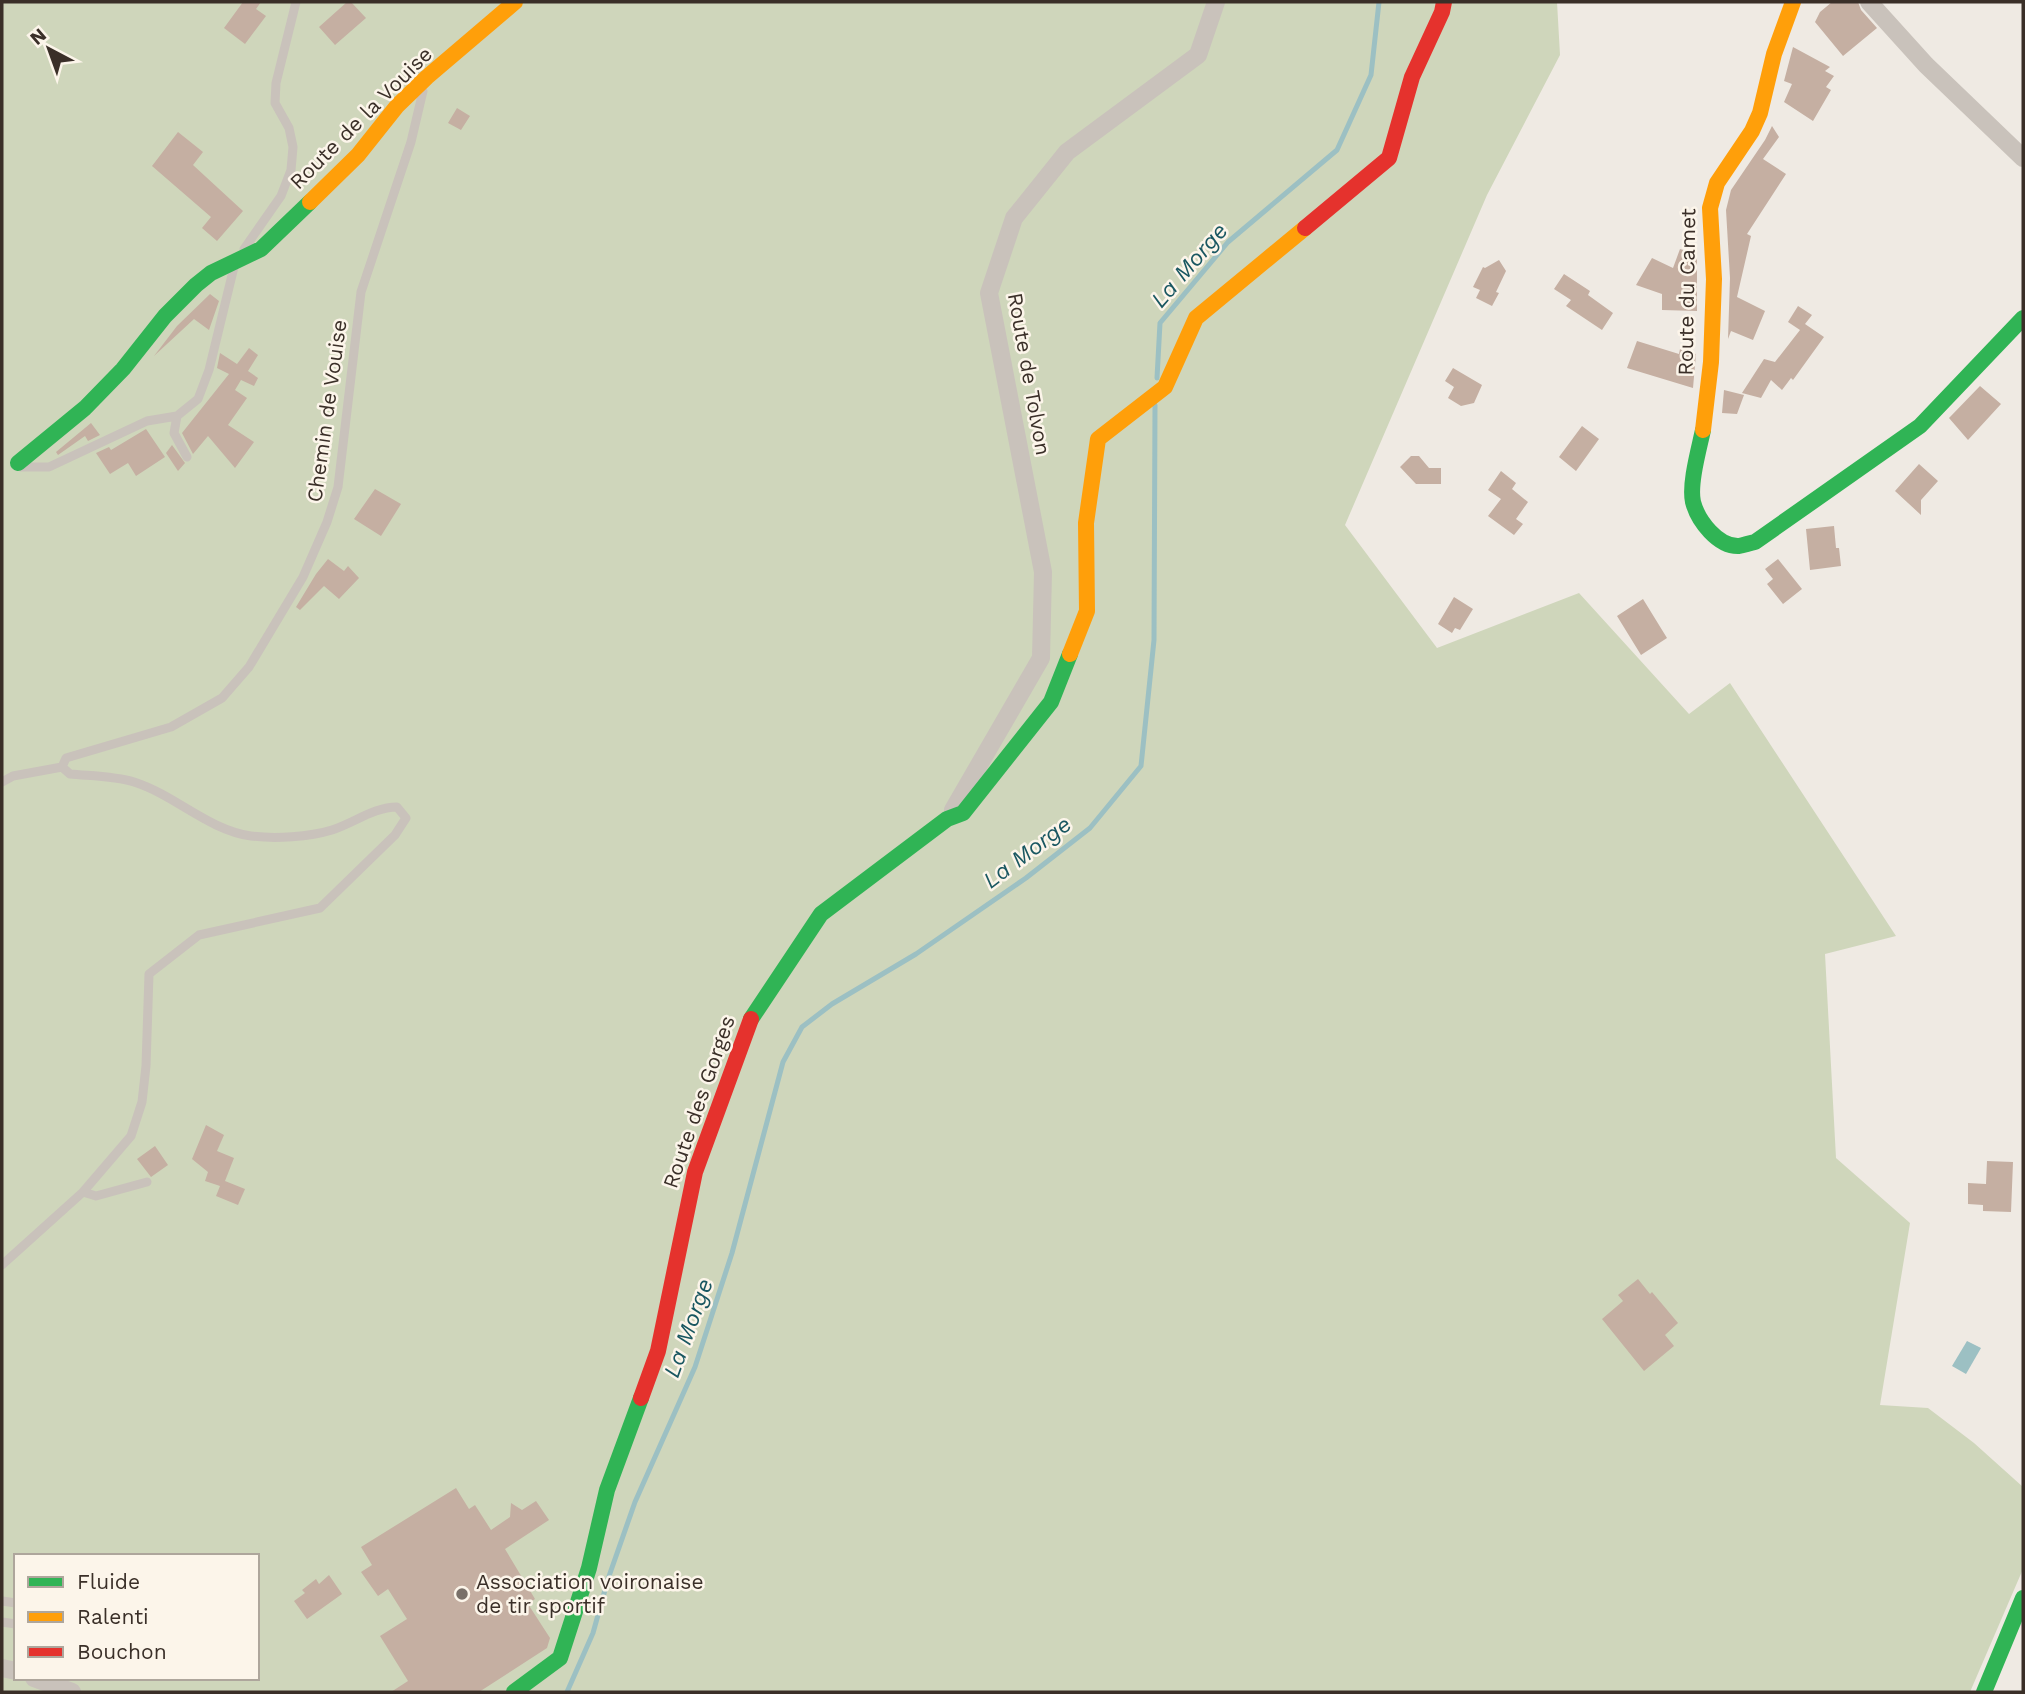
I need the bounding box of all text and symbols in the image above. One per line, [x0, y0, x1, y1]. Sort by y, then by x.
north arrow [14, 14, 84, 84]
text: N [25, 23, 51, 50]
street label: Route de la Vouise [284, 41, 437, 194]
street label: Route du Camet [1673, 208, 1700, 376]
water label: La Morge [1145, 218, 1233, 313]
street label: Route de Tolvon [1003, 291, 1056, 457]
street label: Chemin de Vouise [301, 318, 352, 504]
water label: La Morge [978, 811, 1077, 894]
street label: Route des Gorges [657, 1012, 740, 1191]
water label: La Morge [658, 1275, 719, 1381]
legend [14, 1554, 259, 1680]
text: Fluide [77, 1569, 140, 1594]
place label: Association voironaise de tir sportif [476, 1569, 704, 1618]
marker: Association voironaise de tir sportif [454, 1586, 470, 1602]
text: Ralenti [77, 1604, 149, 1629]
text: Bouchon [77, 1639, 167, 1664]

